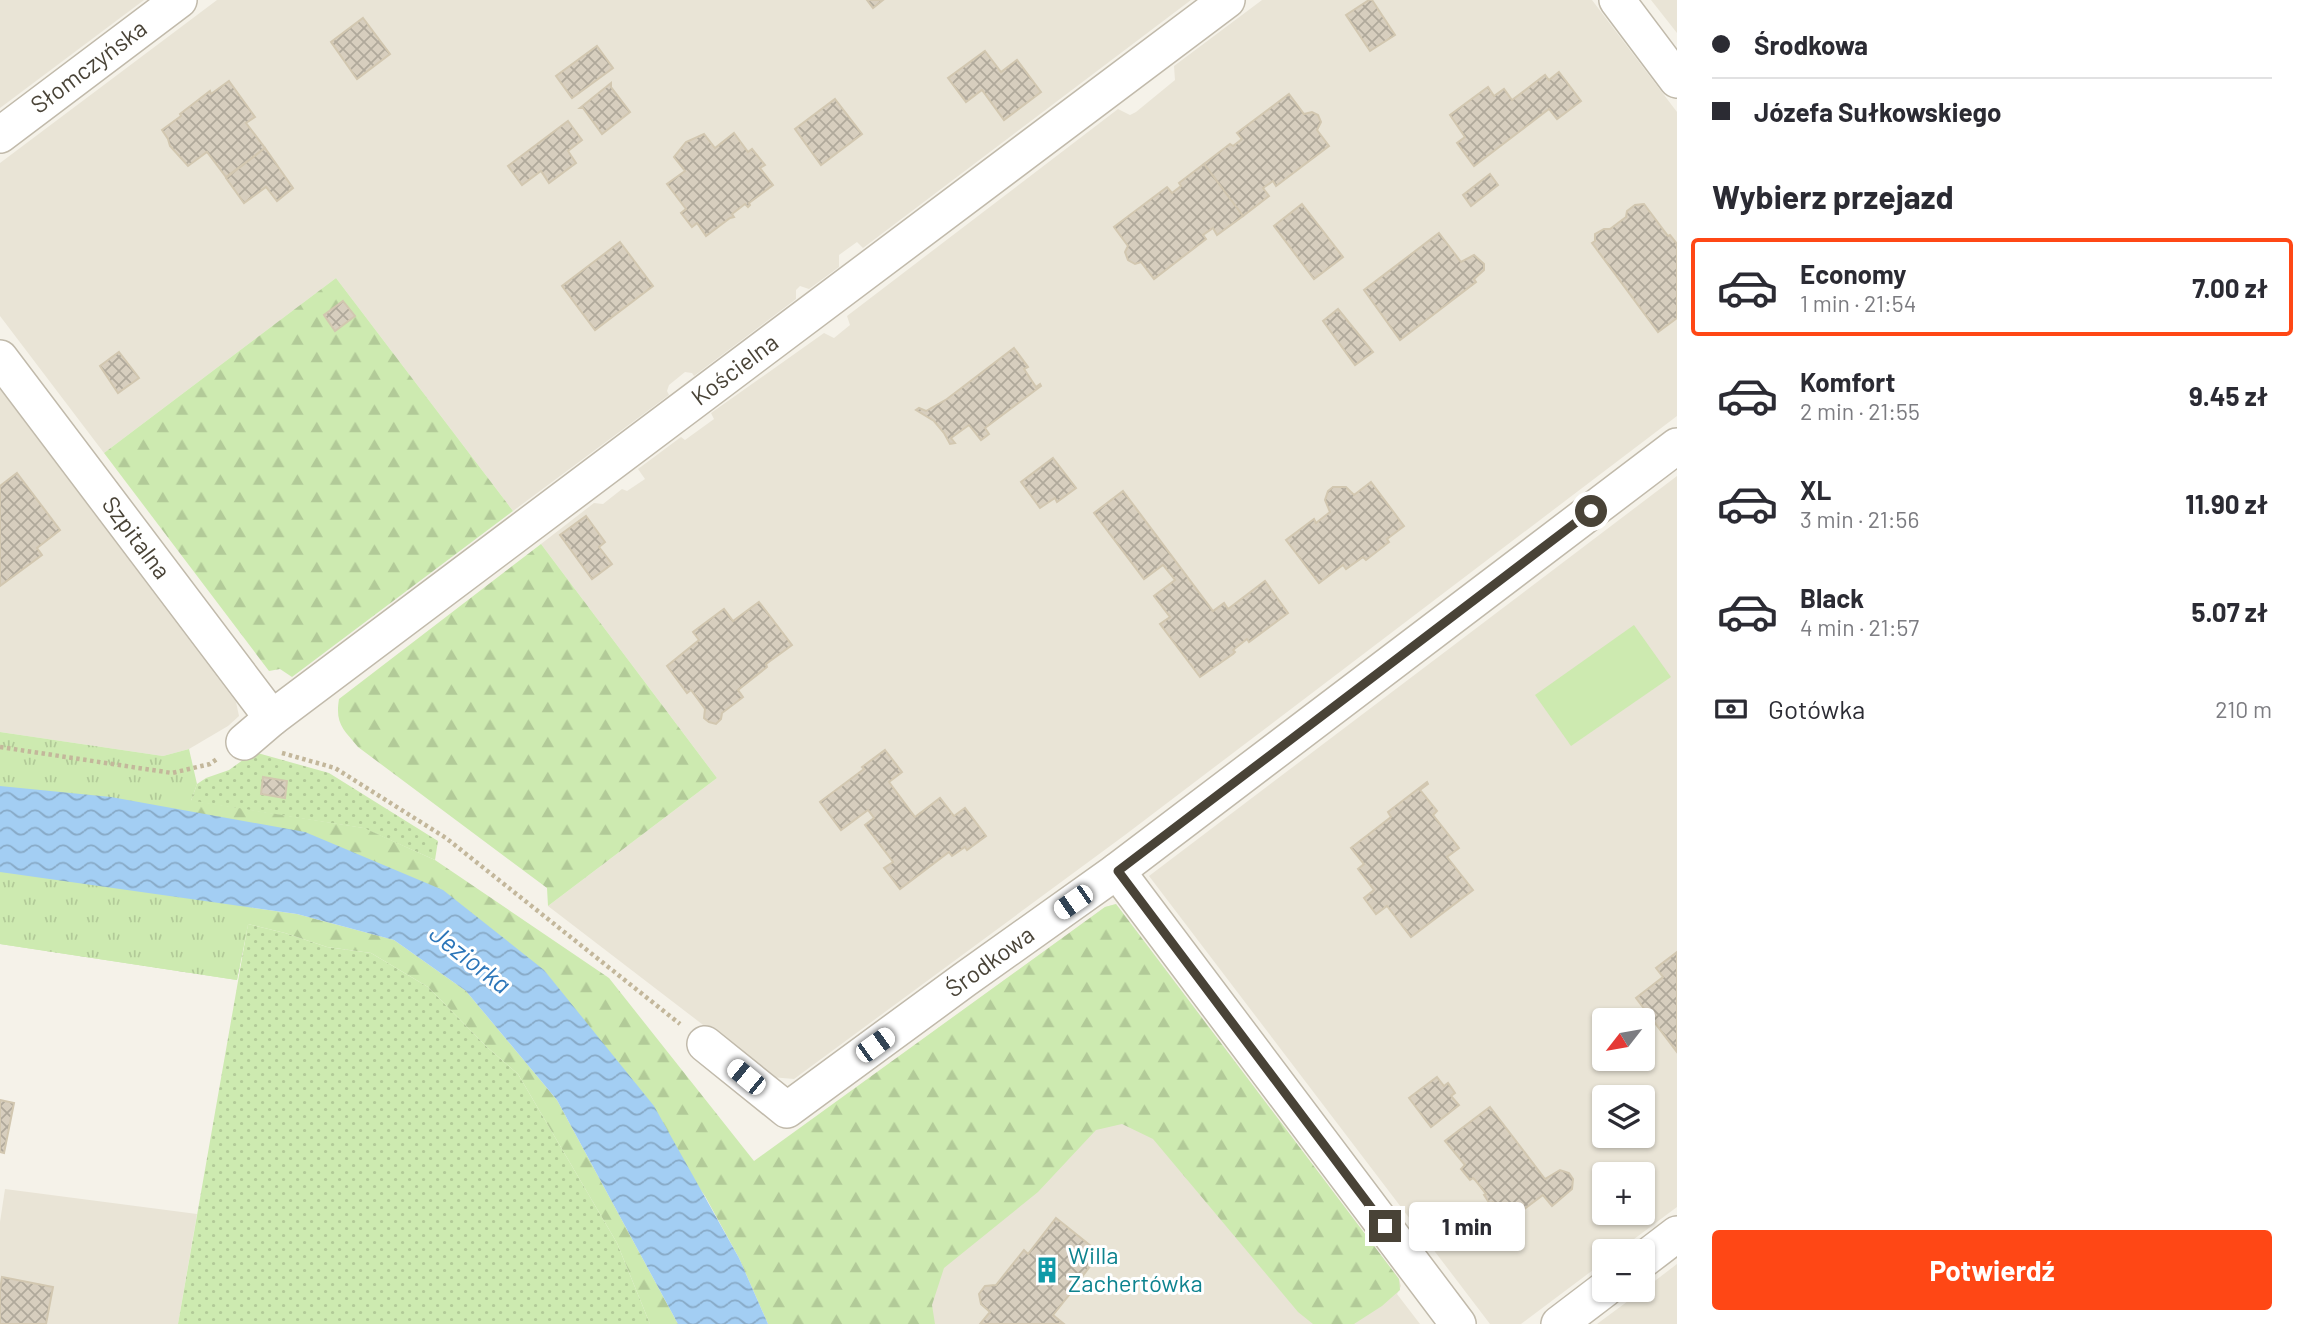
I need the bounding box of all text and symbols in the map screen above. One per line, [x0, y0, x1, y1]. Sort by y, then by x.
street label: Słomczyńska [24, 13, 152, 119]
text: Środkowa [1754, 29, 1868, 60]
text: Józefa Sułkowskiego [1754, 96, 2002, 127]
text: Wybierz przejazd [1712, 177, 1954, 215]
icon: car [1716, 256, 1779, 319]
text: Economy [1800, 258, 1906, 289]
text: 7.00 zł [2192, 272, 2268, 303]
text: 1 min · 21:54 [1800, 289, 1916, 317]
street label: Kościelna [685, 327, 783, 411]
icon: car [1716, 364, 1779, 427]
text: Komfort [1800, 366, 1895, 397]
text: 9.45 zł [2189, 380, 2268, 411]
text: 2 min · 21:55 [1800, 397, 1920, 425]
icon: car [1716, 472, 1779, 535]
text: XL [1800, 474, 1831, 505]
text: 11.90 zł [2185, 488, 2268, 519]
street label: Szpitalna [97, 490, 178, 584]
route start [1575, 495, 1607, 527]
text: 3 min · 21:56 [1800, 505, 1919, 533]
icon: car [1716, 580, 1779, 643]
text: Black [1800, 582, 1864, 613]
text: 5.07 zł [2191, 596, 2268, 627]
text: 4 min · 21:57 [1800, 613, 1919, 641]
icon: cash [1712, 690, 1750, 728]
text: Gotówka [1768, 693, 1865, 724]
text: 210 m [2215, 695, 2272, 723]
car [1050, 881, 1097, 923]
water label: Jeziorka [424, 916, 518, 999]
street label: Środkowa [939, 919, 1039, 1003]
north arrow [1592, 1008, 1656, 1071]
map controls [1592, 1008, 1655, 1302]
car [852, 1024, 899, 1066]
car [724, 1056, 769, 1098]
button: layers [1592, 1085, 1655, 1148]
button: + [1592, 1162, 1655, 1225]
callout: 1 min [1410, 1202, 1525, 1250]
route end [1369, 1210, 1401, 1242]
text: 1 min [1442, 1212, 1492, 1240]
button: Potwierdź [1712, 1230, 2272, 1310]
button: − [1592, 1239, 1655, 1302]
place label: Willa Zachertówka [1068, 1240, 1203, 1297]
building icon: Willa Zachertówka [1032, 1255, 1062, 1285]

